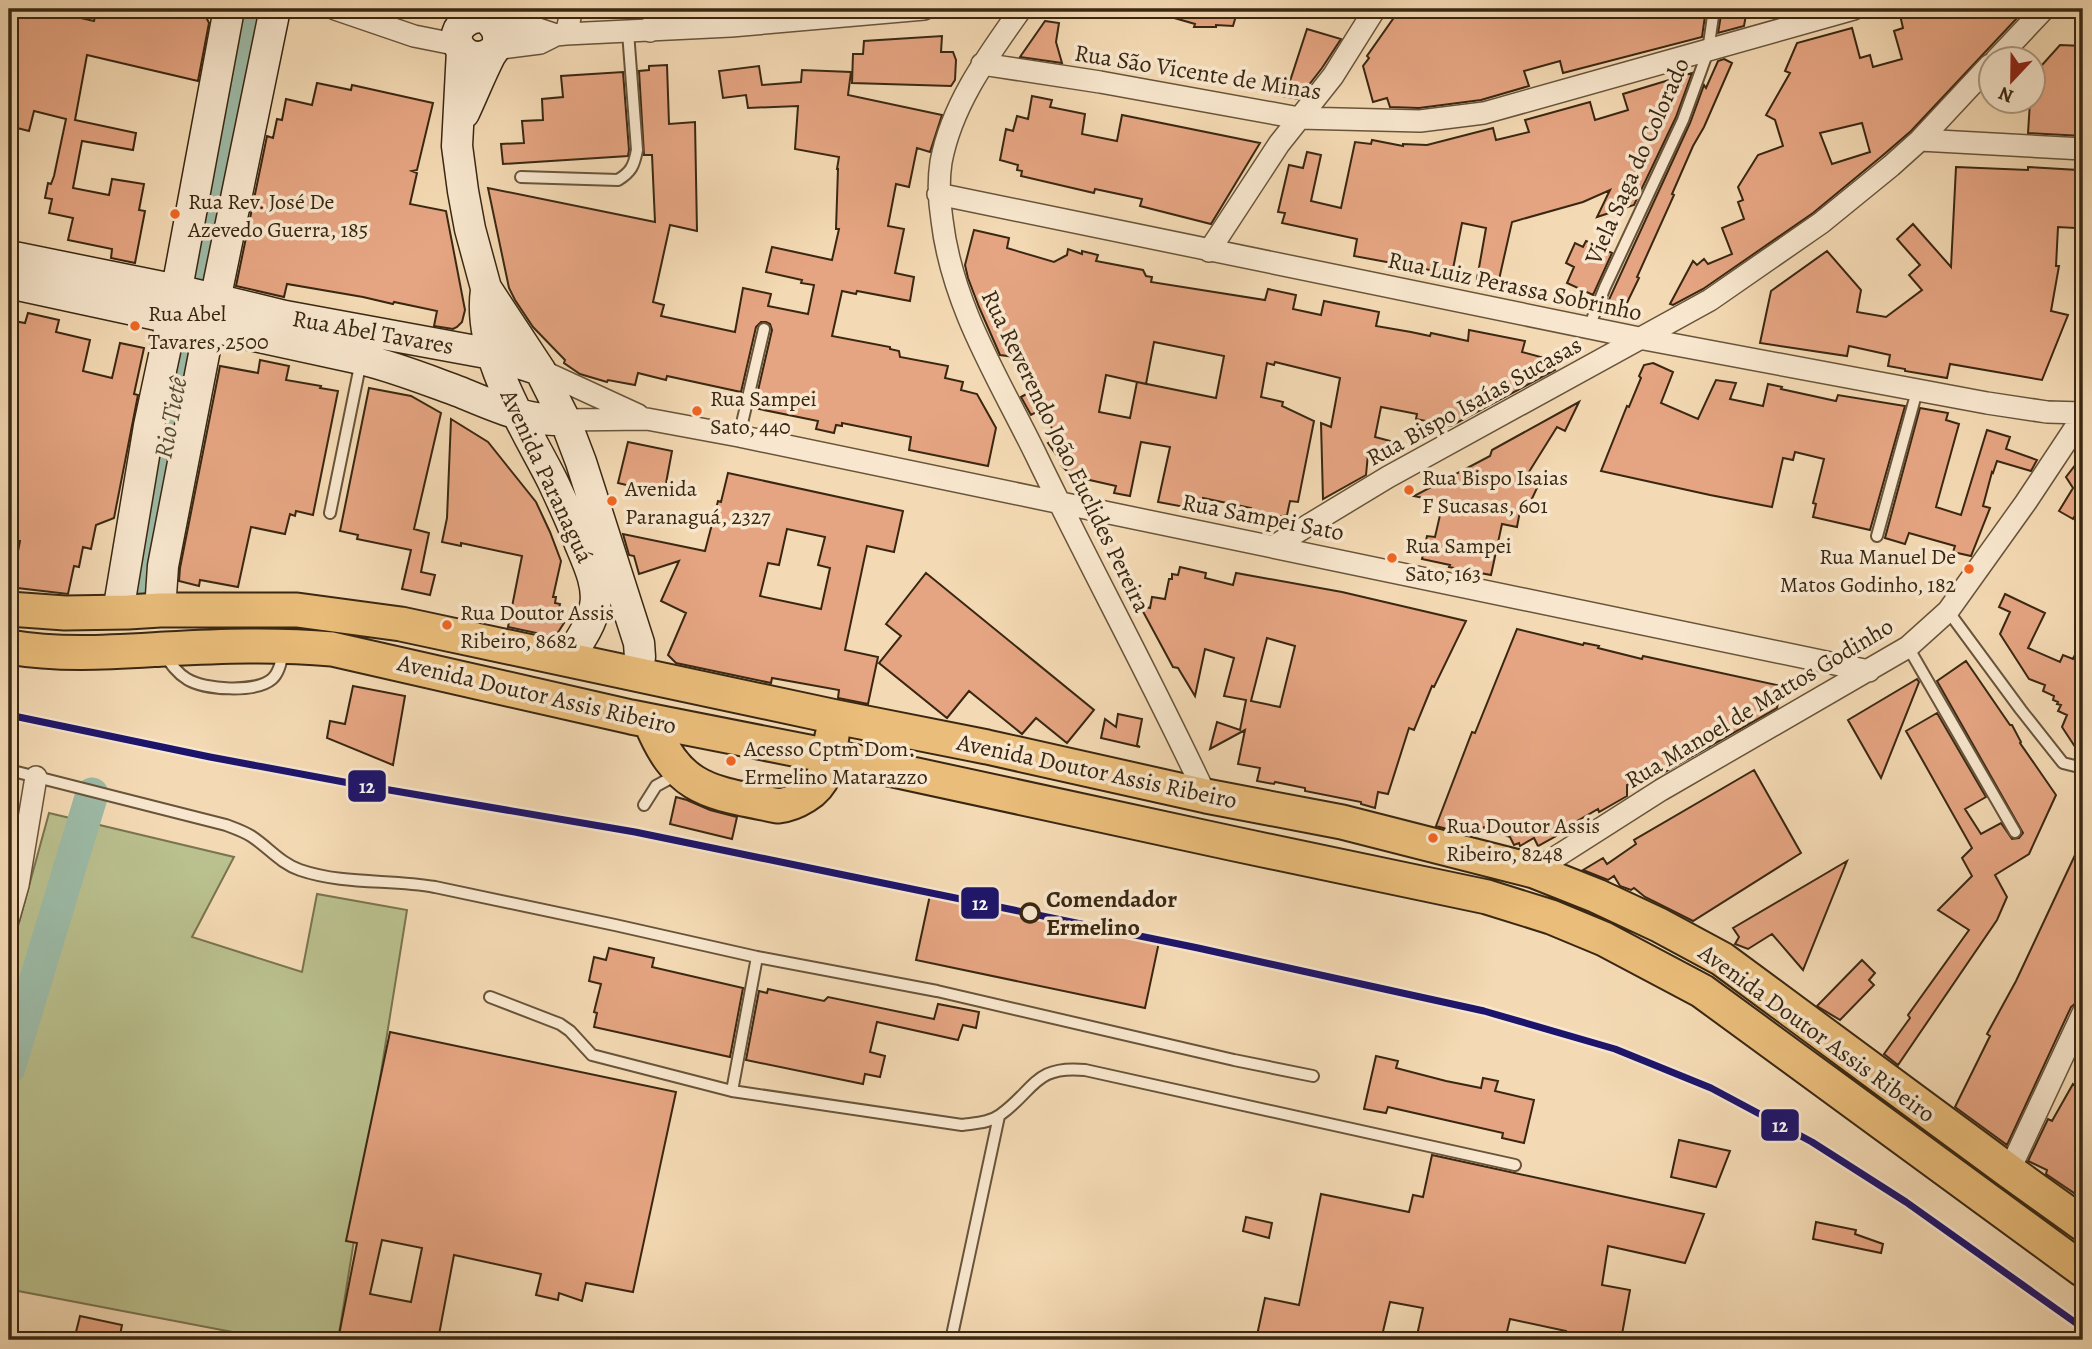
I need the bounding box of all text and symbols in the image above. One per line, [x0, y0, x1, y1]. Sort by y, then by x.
street label: Rua São Vicente de Minas [1072, 37, 1324, 107]
north arrow [1976, 46, 2046, 116]
street label: Viela Saga do Colorado [1577, 53, 1697, 270]
text: N [1995, 80, 2017, 109]
place label: Rua Rev. José De Azevedo Guerra, 185 [187, 187, 368, 245]
marker: Rua Rev. José De Azevedo Guerra, 185 [168, 207, 182, 221]
street label: Rua Luiz Perassa Sobrinho [1385, 243, 1645, 329]
street label: Rua Reverendo João Euclides Pereira [974, 285, 1159, 618]
place label: Rua Abel Tavares, 2500 [148, 299, 269, 357]
street label: Rua Abel Tavares [290, 302, 456, 362]
marker: Rua Abel Tavares, 2500 [128, 319, 142, 333]
street label: Rua Bispo Isaías Sucasas [1361, 328, 1587, 474]
water label: Rio Tietê [146, 372, 196, 461]
street label: Avenida Paranaguá [492, 383, 602, 569]
place label: Rua Sampei Sato, 440 [710, 384, 817, 442]
marker: Rua Sampei Sato, 440 [690, 404, 704, 418]
place label: Rua Bispo Isaias F Sucasas, 601 [1422, 463, 1568, 521]
place label: Avenida Paranaguá, 2327 [624, 474, 771, 532]
marker: Rua Bispo Isaias F Sucasas, 601 [1402, 483, 1416, 497]
street label: Rua Sampei Sato [1179, 486, 1347, 548]
marker: Avenida Paranaguá, 2327 [605, 494, 619, 508]
place label: Rua Sampei Sato, 163 [1405, 531, 1512, 589]
place label: Rua Manuel De Matos Godinho, 182 [1780, 542, 1956, 600]
marker: Rua Sampei Sato, 163 [1385, 551, 1399, 565]
marker: Rua Manuel De Matos Godinho, 182 [1962, 562, 1976, 576]
place label: Rua Doutor Assis Ribeiro, 8682 [460, 598, 614, 656]
street label: Rua Manoel de Mattos Godinho [1619, 610, 1899, 796]
marker: Rua Doutor Assis Ribeiro, 8682 [440, 618, 454, 632]
street label: Avenida Doutor Assis Ribeiro [393, 646, 680, 742]
street label: Avenida Doutor Assis Ribeiro [953, 725, 1240, 816]
place label: Acesso Cptm Dom. Ermelino Matarazzo [743, 734, 928, 792]
marker: Acesso Cptm Dom. Ermelino Matarazzo [724, 754, 738, 768]
line badge: 12 [347, 769, 387, 803]
text: 12 [359, 774, 375, 800]
place label: Rua Doutor Assis Ribeiro, 8248 [1446, 811, 1600, 869]
marker: Rua Doutor Assis Ribeiro, 8248 [1426, 831, 1440, 845]
place label: Comendador Ermelino [1046, 883, 1177, 943]
line badge: 12 [960, 886, 1000, 920]
text: 12 [972, 891, 988, 917]
marker: Comendador Ermelino [1020, 903, 1040, 923]
street label: Avenida Doutor Assis Ribeiro [1691, 936, 1942, 1130]
line badge: 12 [1760, 1108, 1800, 1142]
text: 12 [1772, 1113, 1788, 1139]

